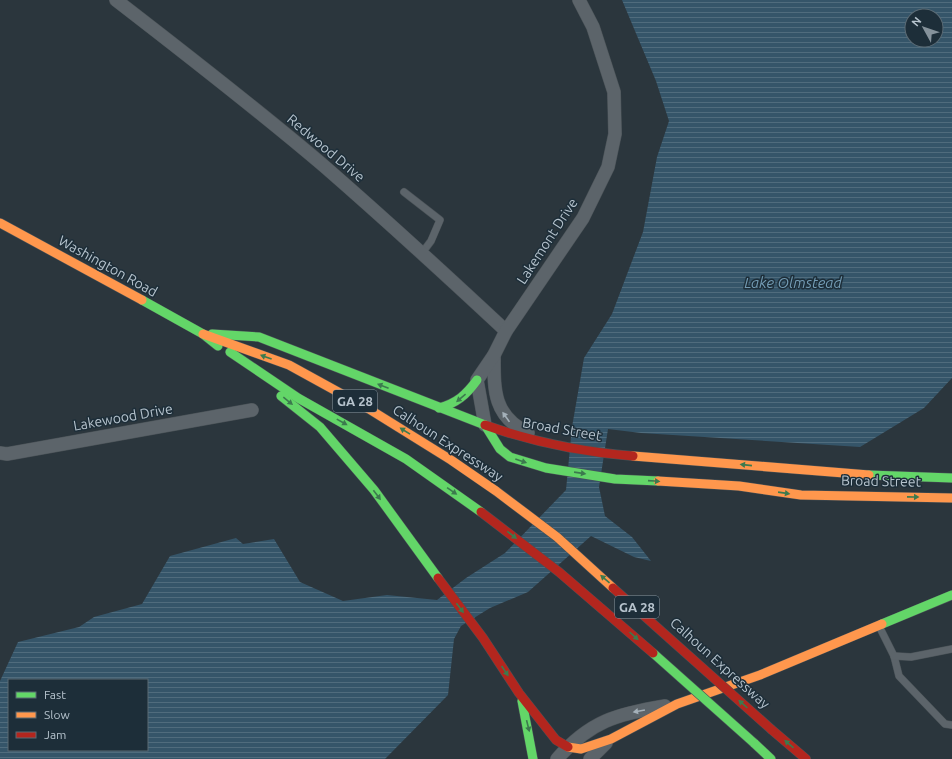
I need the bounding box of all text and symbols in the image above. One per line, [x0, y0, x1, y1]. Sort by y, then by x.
north arrow [904, 8, 944, 48]
text: N [909, 15, 924, 29]
street label: Redwood Drive [284, 111, 368, 185]
street label: Lakemont Drive [513, 195, 581, 287]
street label: Washington Road [56, 232, 160, 300]
water label: Lake Olmstead [744, 274, 842, 291]
one-way arrow [259, 353, 271, 359]
one-way arrow [377, 382, 389, 388]
road number: GA 28 [333, 390, 377, 412]
one-way arrow [456, 394, 467, 403]
one-way arrow [282, 397, 293, 406]
street label: Lakewood Drive [72, 400, 174, 434]
street label: Calhoun Expressway [390, 401, 506, 485]
one-way arrow [502, 412, 510, 422]
street label: Broad Street [521, 414, 603, 444]
one-way arrow [336, 419, 348, 425]
one-way arrow [399, 427, 411, 434]
one-way arrow [516, 459, 528, 465]
one-way arrow [740, 461, 752, 468]
one-way arrow [574, 470, 587, 476]
street label: Broad Street [841, 472, 922, 490]
one-way arrow [648, 478, 660, 485]
one-way arrow [446, 487, 457, 495]
one-way arrow [373, 489, 382, 500]
one-way arrow [778, 490, 790, 496]
one-way arrow [907, 494, 920, 500]
one-way arrow [506, 531, 517, 540]
one-way arrow [600, 575, 610, 584]
road number: GA 28 [615, 596, 659, 618]
one-way arrow [456, 603, 464, 614]
street label: Calhoun Expressway [667, 614, 773, 712]
one-way arrow [629, 631, 638, 640]
one-way arrow [501, 665, 508, 676]
legend [8, 679, 148, 751]
text: Fast [44, 688, 66, 701]
one-way arrow [738, 699, 748, 708]
text: Slow [44, 708, 70, 721]
one-way arrow [632, 708, 645, 714]
one-way arrow [525, 719, 531, 732]
text: Jam [44, 728, 66, 741]
one-way arrow [784, 740, 794, 749]

